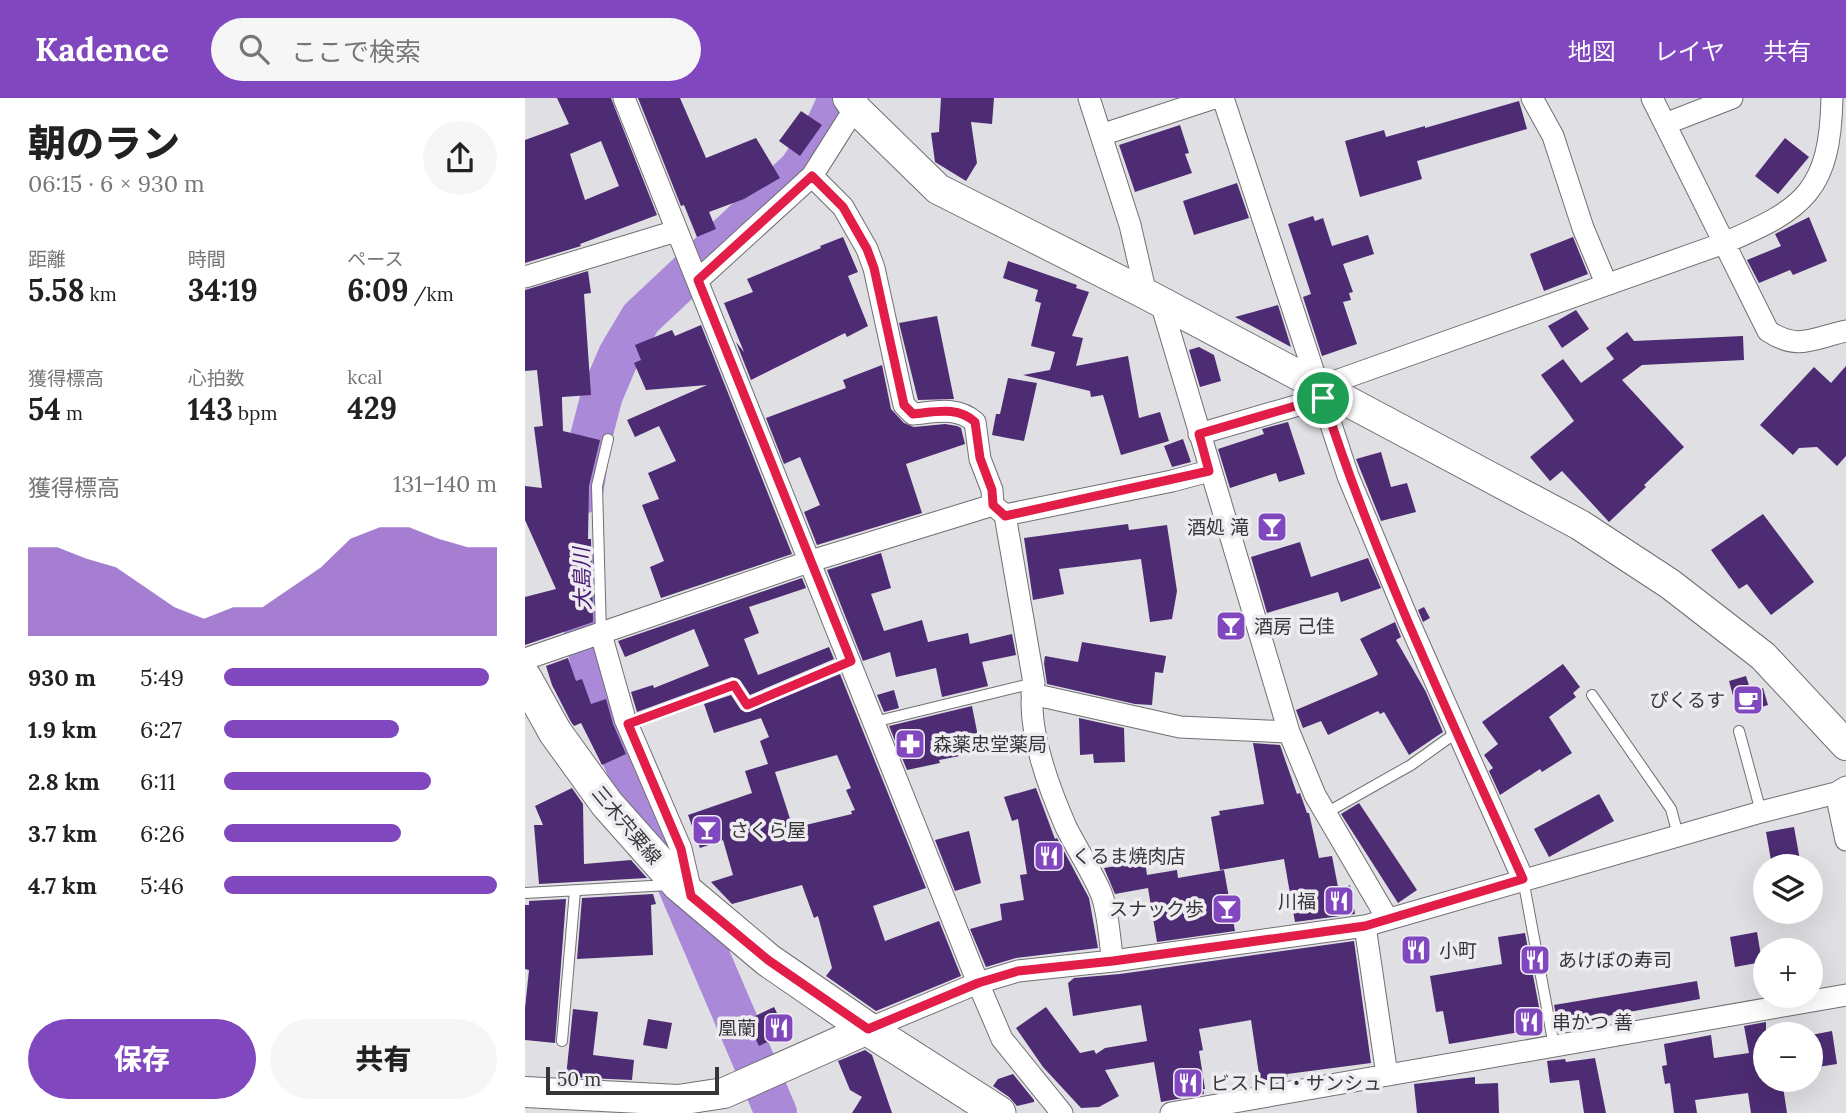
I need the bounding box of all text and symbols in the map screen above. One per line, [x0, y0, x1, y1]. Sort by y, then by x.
search box [211, 18, 701, 81]
text: Kadence [35, 28, 169, 70]
icon: search [235, 30, 273, 68]
text: ここで検索 [291, 35, 421, 68]
text: 地図 [1568, 36, 1616, 67]
text: レイヤ [1654, 36, 1725, 67]
text: 共有 [1763, 36, 1811, 67]
text: 朝のラン [28, 119, 180, 167]
button: share [423, 121, 497, 195]
text: 06:15 · 6 × 930 m [28, 169, 205, 198]
text: 距離 [28, 247, 66, 271]
text: 時間 [188, 247, 226, 271]
text: ペース [347, 247, 403, 271]
text: 5.58 [28, 271, 85, 309]
text: 34:19 [188, 271, 258, 309]
text: 6:09 [347, 271, 408, 309]
text: km [85, 282, 117, 306]
text: /km [408, 282, 454, 306]
text: kcal [347, 365, 382, 389]
text: 獲得標高 [28, 366, 104, 390]
text: 心拍数 [188, 366, 245, 390]
pin [1293, 368, 1353, 428]
icon: arrive [1304, 379, 1342, 417]
text: 429 [347, 389, 397, 427]
text: 54 [28, 390, 61, 428]
text: 143 [188, 390, 233, 428]
text: m [61, 401, 83, 425]
text: bpm [233, 401, 277, 425]
text: 131–140 m [393, 469, 497, 498]
text: 獲得標高 [28, 473, 120, 502]
bar icon: 酒処 滝 [1255, 510, 1289, 544]
place label: 酒処 滝 [1187, 515, 1249, 539]
water label: 大島川 [567, 545, 597, 611]
bar icon: 酒房 己佳 [1214, 609, 1248, 643]
place label: 酒房 己佳 [1254, 614, 1335, 638]
text: 930 m [28, 663, 96, 692]
text: 5:49 [140, 663, 184, 692]
cafe icon: ぴくるす [1731, 683, 1765, 717]
place label: ぴくるす [1649, 688, 1725, 712]
text: 1.9 km [28, 715, 97, 744]
text: 6:27 [140, 715, 182, 744]
pharmacy icon: 森薬忠堂薬局 [893, 727, 927, 761]
place label: 森薬忠堂薬局 [933, 732, 1047, 756]
text: 2.8 km [28, 767, 100, 796]
text: 6:11 [140, 767, 176, 796]
street label: 三木宍粟線 [587, 781, 667, 869]
bar icon: さくら屋 [690, 813, 724, 847]
place label: さくら屋 [730, 818, 806, 842]
text: 3.7 km [28, 819, 97, 848]
text: 6:26 [140, 819, 185, 848]
restaurant icon: くるま焼肉店 [1032, 839, 1066, 873]
place label: くるま焼肉店 [1072, 844, 1186, 868]
map controls [1753, 854, 1823, 1092]
button: layers [1753, 854, 1823, 924]
text: 4.7 km [28, 871, 97, 900]
text: 5:46 [140, 871, 184, 900]
restaurant icon: 川福 [1322, 884, 1356, 918]
place label: 川福 [1278, 889, 1316, 913]
bar icon: スナック歩 [1210, 892, 1244, 926]
place label: スナック歩 [1109, 897, 1204, 921]
restaurant icon: 小町 [1399, 933, 1433, 967]
place label: 小町 [1439, 938, 1477, 962]
button: + [1753, 938, 1823, 1008]
restaurant icon: あけぼの寿司 [1518, 943, 1552, 977]
place label: あけぼの寿司 [1558, 948, 1672, 972]
restaurant icon: 串かつ 善 [1512, 1005, 1546, 1039]
place label: 串かつ 善 [1552, 1010, 1633, 1034]
restaurant icon: 凰蘭 [762, 1011, 796, 1045]
place label: 凰蘭 [718, 1016, 756, 1040]
button: 保存 [28, 1019, 256, 1099]
button: 共有 [270, 1019, 497, 1099]
button: − [1753, 1022, 1823, 1092]
scale bar [546, 1064, 719, 1096]
restaurant icon: ビストロ・サンシュ [1171, 1066, 1205, 1100]
text: 50 m [557, 1067, 601, 1091]
place label: ビストロ・サンシュ [1211, 1071, 1382, 1095]

